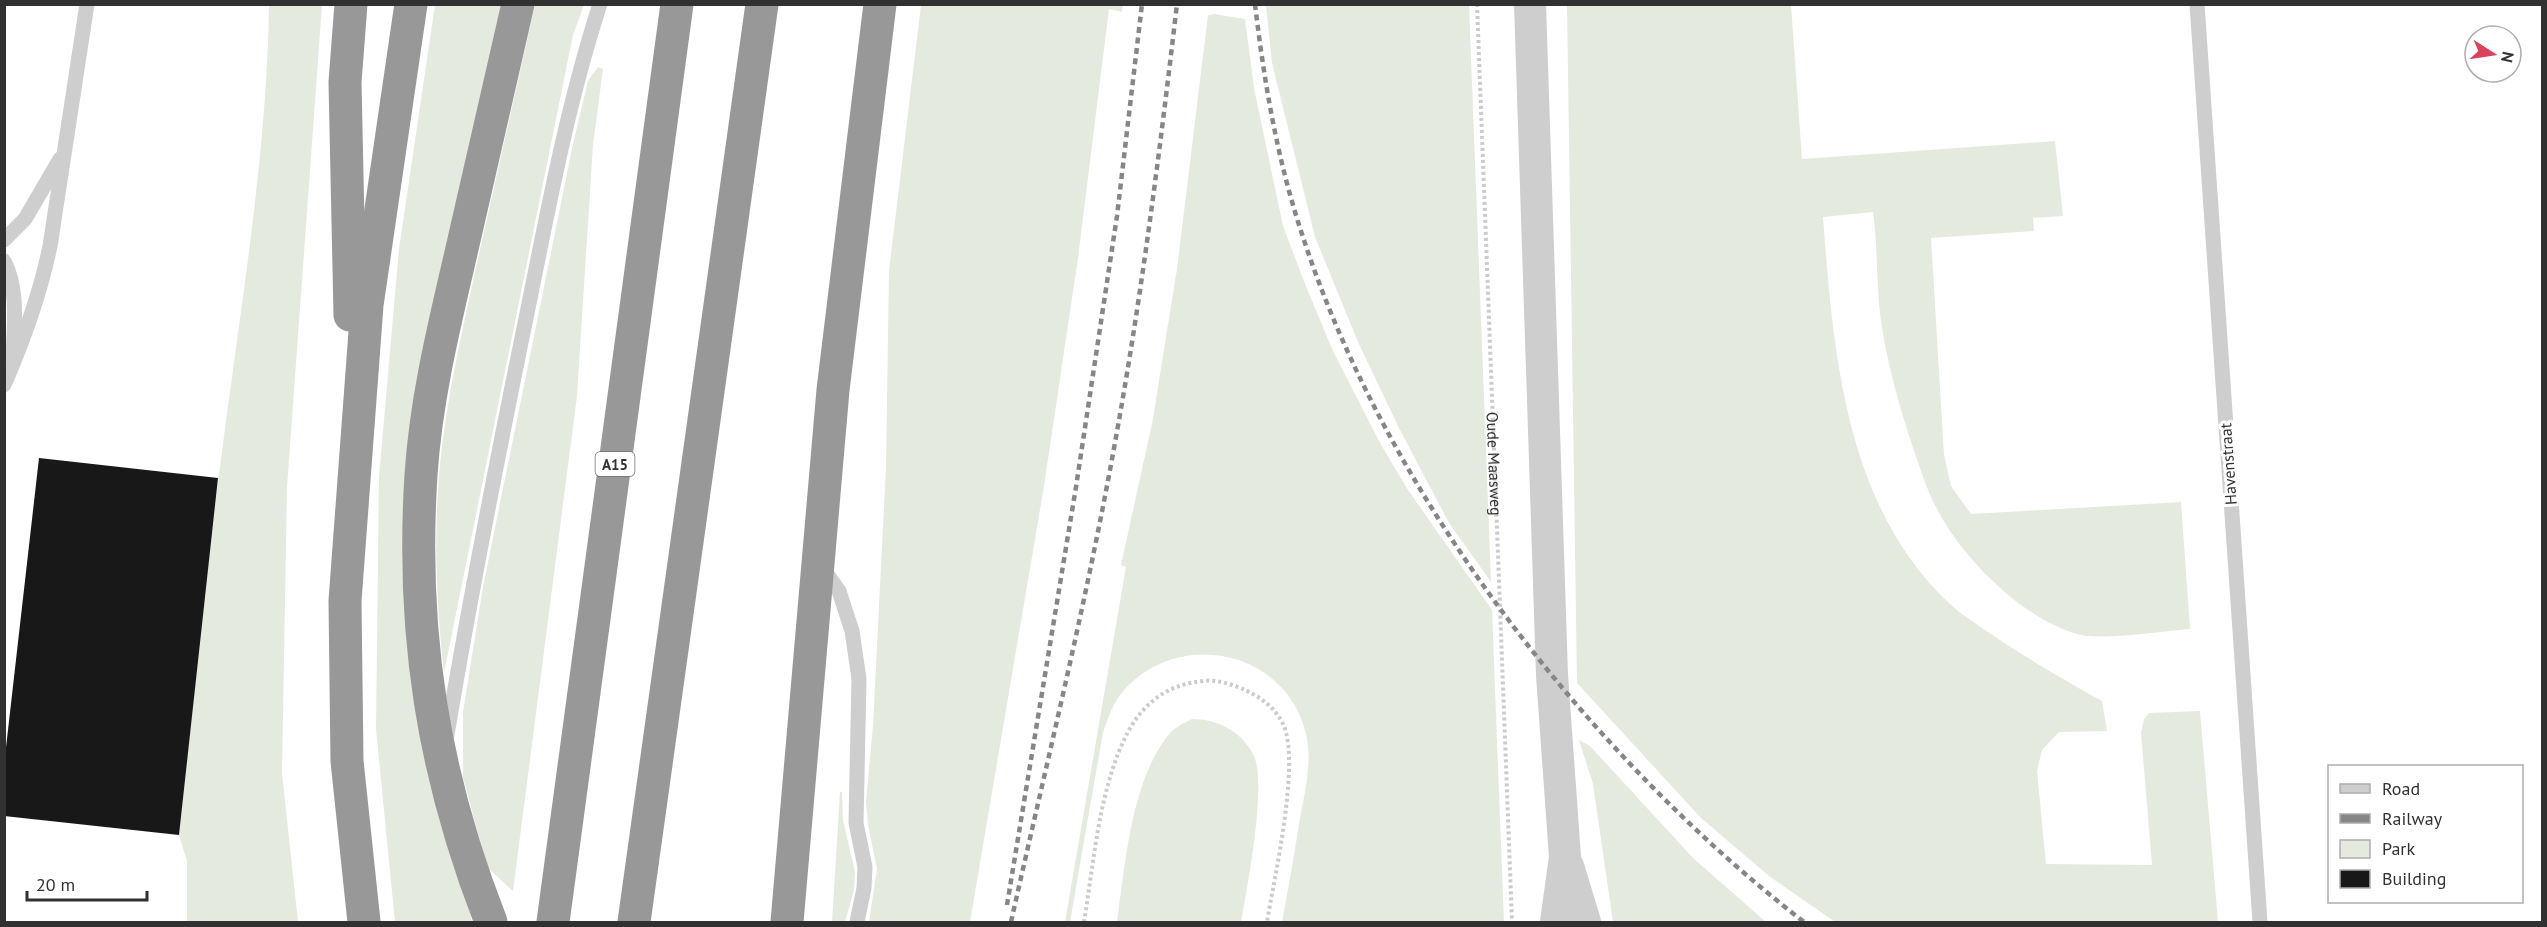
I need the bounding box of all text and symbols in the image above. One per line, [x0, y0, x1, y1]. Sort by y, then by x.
north arrow [2463, 24, 2523, 84]
text: N [2497, 50, 2519, 64]
street label: Oude Maasweg [1483, 411, 1506, 516]
street label: Havenstraat [2215, 422, 2241, 506]
road number: A15 [596, 452, 634, 476]
legend [2328, 765, 2523, 903]
text: Road [2382, 777, 2420, 800]
text: Railway [2382, 807, 2443, 830]
text: Park [2382, 837, 2415, 860]
scale bar [27, 864, 147, 902]
text: Building [2382, 867, 2446, 890]
text: 20 m [36, 873, 75, 896]

